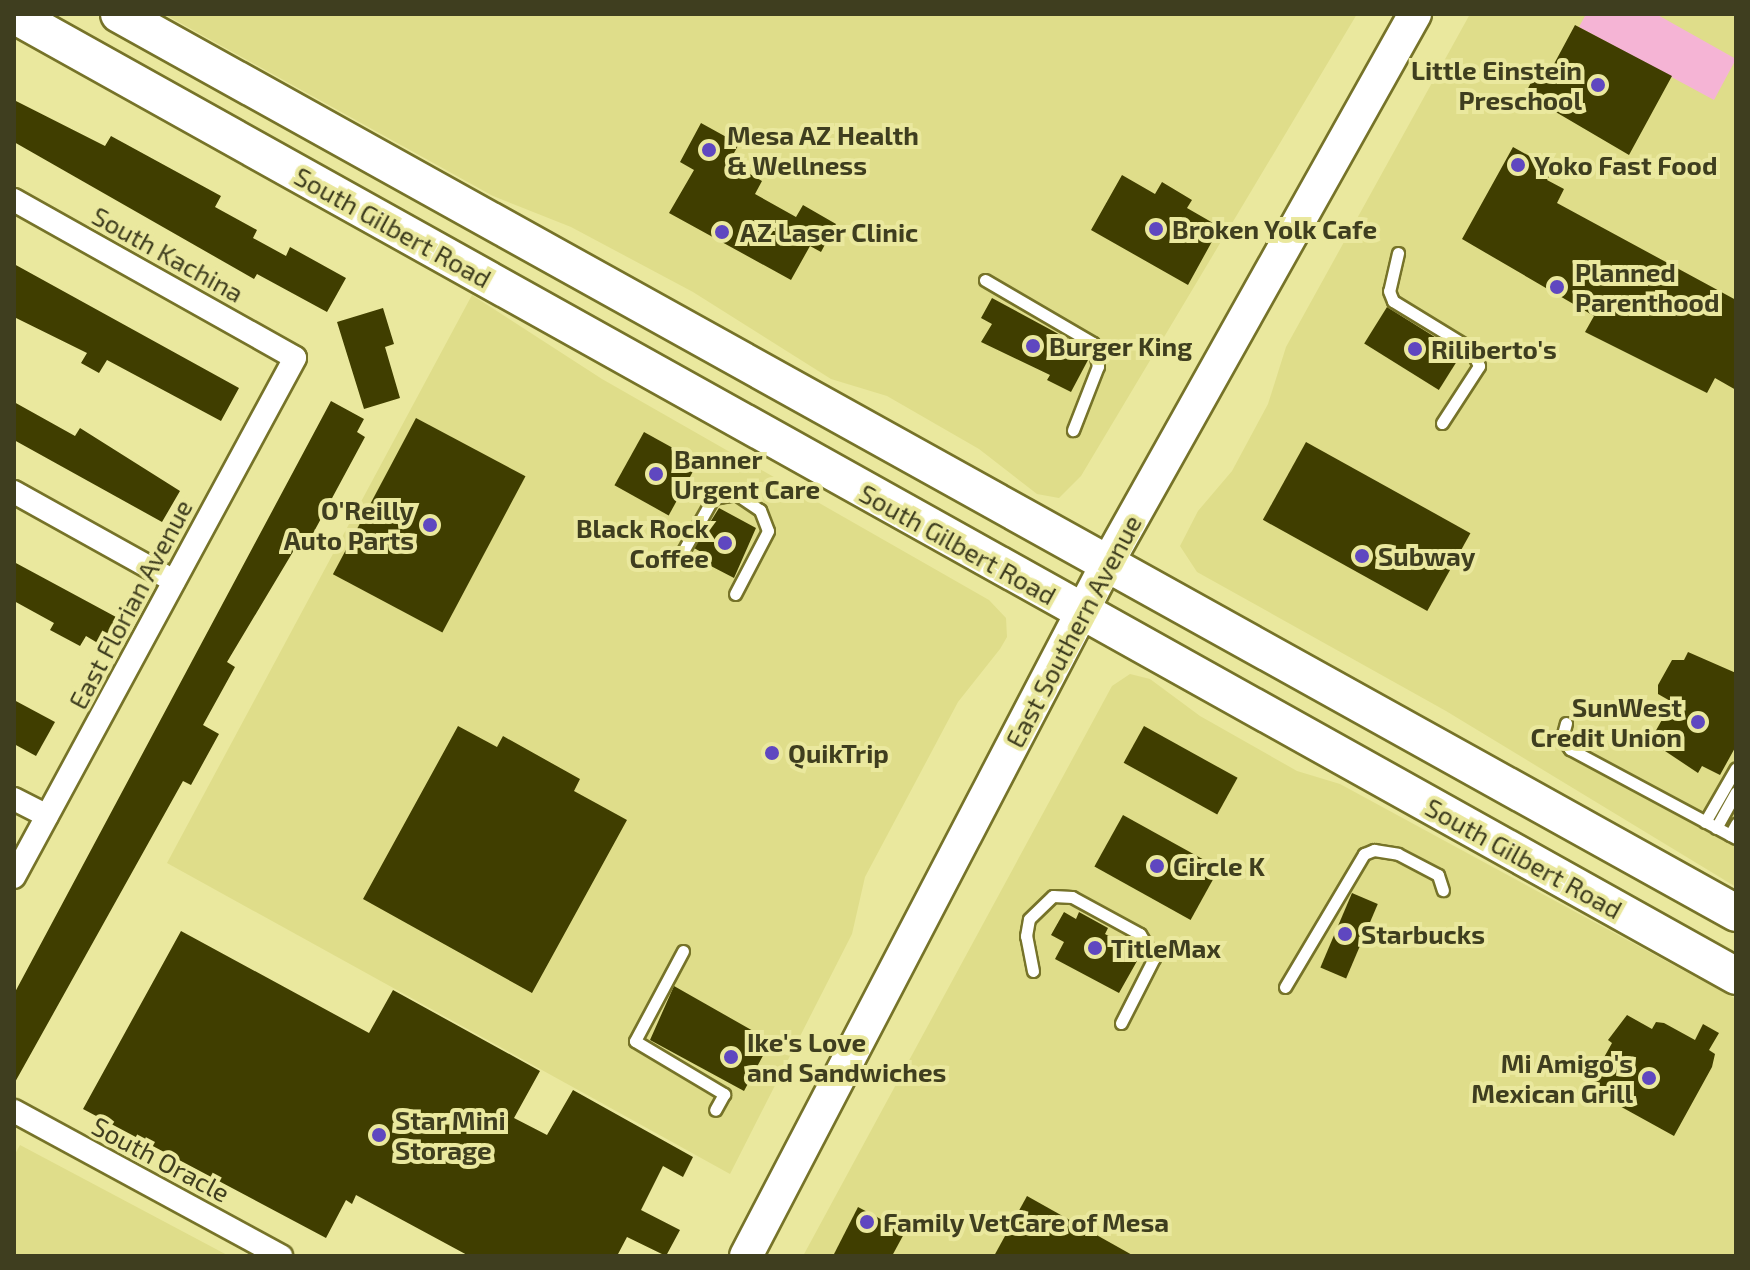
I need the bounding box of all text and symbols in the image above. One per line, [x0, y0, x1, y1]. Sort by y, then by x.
place label: Little Einstein Preschool [1411, 54, 1582, 116]
marker: Little Einstein Preschool [1589, 76, 1607, 94]
place label: Mesa AZ Health & Wellness [727, 119, 919, 180]
marker: Mesa AZ Health & Wellness [698, 139, 720, 161]
place label: Yoko Fast Food [1534, 149, 1717, 181]
marker: Yoko Fast Food [1509, 156, 1527, 174]
street label: South Gilbert Road [289, 160, 497, 294]
street label: South Kachina [87, 200, 249, 308]
place label: Broken Yolk Cafe [1172, 213, 1378, 245]
place label: AZ Laser Clinic [740, 216, 919, 248]
marker: Broken Yolk Cafe [1147, 220, 1165, 238]
marker: AZ Laser Clinic [711, 221, 733, 243]
place label: Planned Parenthood [1575, 256, 1719, 318]
marker: Planned Parenthood [1546, 276, 1568, 298]
place label: Burger King [1049, 330, 1193, 362]
place label: Riliberto's [1431, 333, 1557, 365]
marker: Burger King [1024, 337, 1042, 355]
marker: Riliberto's [1406, 340, 1424, 358]
place label: Banner Urgent Care [674, 443, 820, 504]
marker: Banner Urgent Care [645, 463, 667, 485]
street label: South Gilbert Road [854, 477, 1062, 611]
street label: East Florian Avenue [61, 494, 199, 714]
place label: O'Reilly Auto Parts [284, 494, 414, 556]
street label: East Southern Avenue [998, 509, 1148, 753]
place label: Black Rock Coffee [576, 512, 709, 574]
marker: O'Reilly Auto Parts [421, 516, 439, 534]
marker: Black Rock Coffee [716, 534, 734, 552]
place label: Subway [1378, 540, 1475, 572]
marker: Subway [1353, 547, 1371, 565]
place label: SunWest Credit Union [1531, 691, 1682, 752]
marker: SunWest Credit Union [1689, 713, 1707, 731]
place label: QuikTrip [788, 737, 889, 769]
marker: QuikTrip [763, 744, 781, 762]
street label: South Gilbert Road [1420, 791, 1628, 925]
place label: Circle K [1173, 850, 1265, 882]
marker: Circle K [1148, 857, 1166, 875]
place label: Starbucks [1361, 918, 1485, 950]
marker: Starbucks [1336, 925, 1354, 943]
place label: TitleMax [1111, 932, 1221, 964]
marker: TitleMax [1086, 939, 1104, 957]
place label: Ike's Love and Sandwiches [747, 1026, 946, 1088]
place label: Mi Amigo's Mexican Grill [1471, 1047, 1633, 1108]
marker: Ike's Love and Sandwiches [722, 1048, 740, 1066]
marker: Mi Amigo's Mexican Grill [1640, 1069, 1658, 1087]
place label: Star Mini Storage [395, 1104, 506, 1166]
street label: South Oracle [87, 1110, 235, 1208]
marker: Star Mini Storage [370, 1126, 388, 1144]
place label: Family VetCare of Mesa [883, 1206, 1171, 1238]
marker: Family VetCare of Mesa [858, 1213, 876, 1231]

